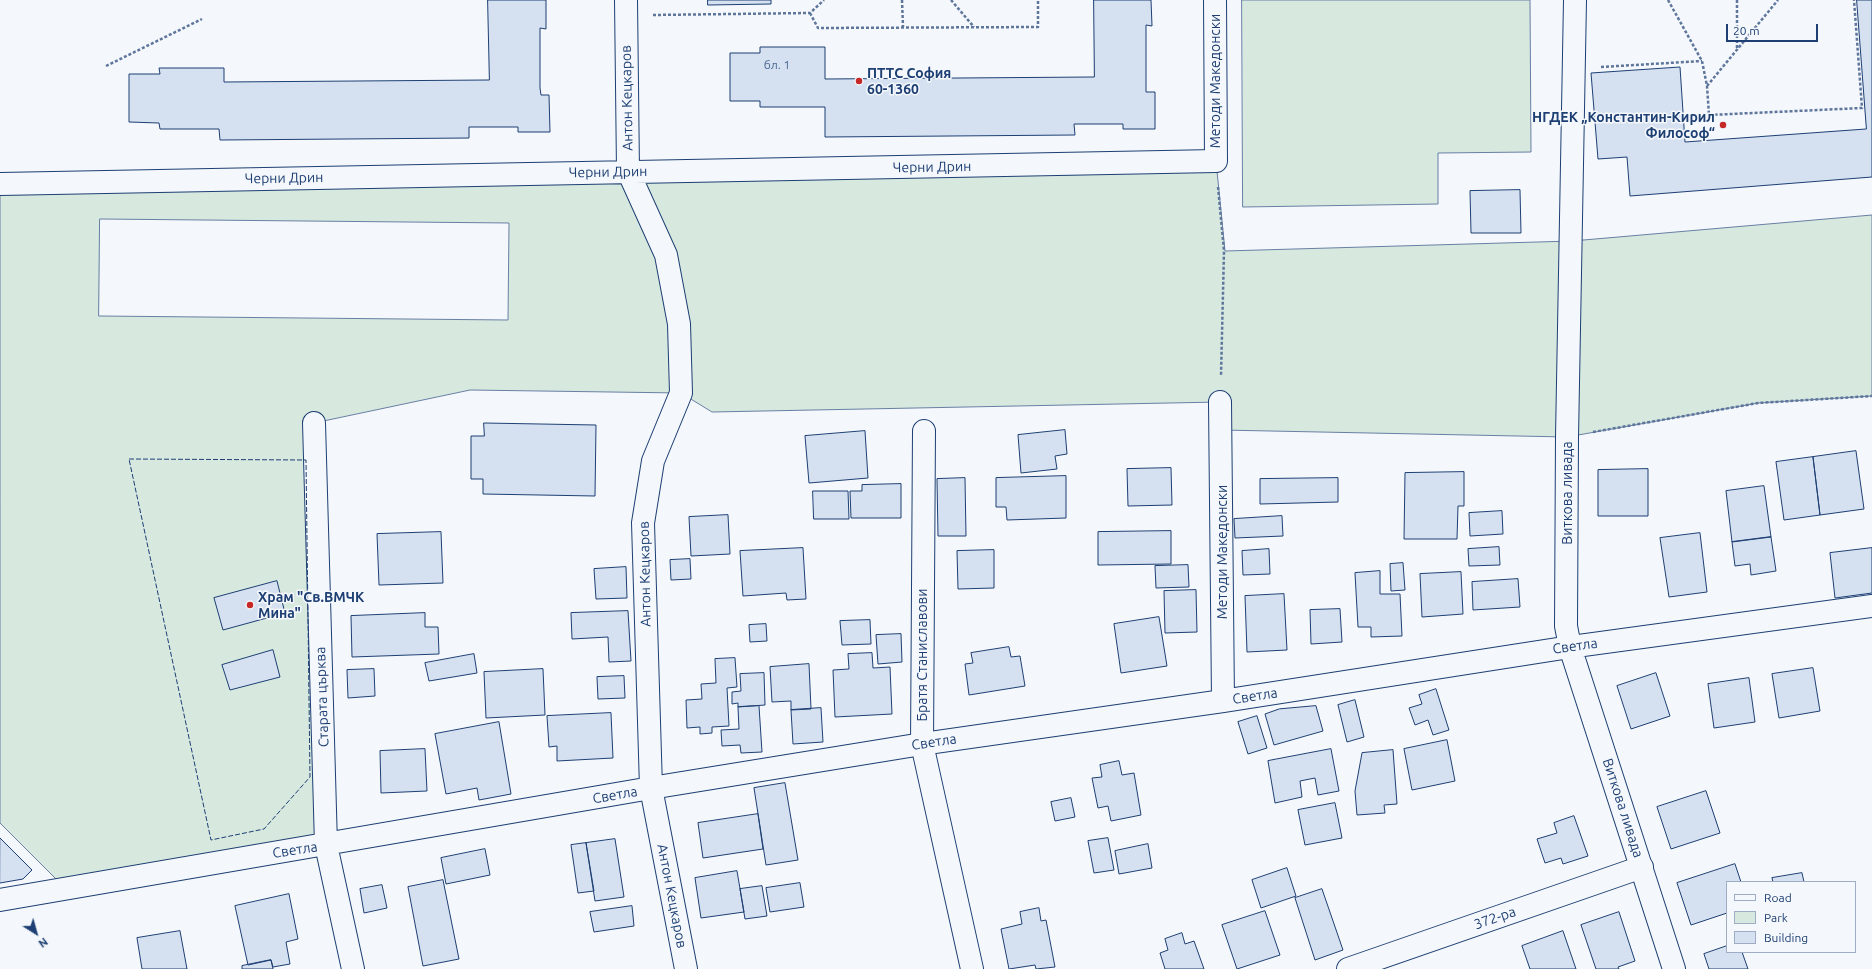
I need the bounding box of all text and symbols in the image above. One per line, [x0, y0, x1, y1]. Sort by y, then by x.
street label: Методи Македонски [1207, 14, 1223, 148]
scale bar [1728, 16, 1820, 42]
text: 20 m [1733, 24, 1760, 37]
street label: Антон Кецкаров [618, 45, 636, 151]
house number: бл. 1 [764, 58, 790, 72]
place label: ПТТС София 60-1360 [867, 65, 951, 98]
marker: ПТТС София 60-1360 [854, 76, 864, 86]
place label: НГДЕК „Константин-Кирил Философ“ [1532, 109, 1715, 142]
marker: НГДЕК „Константин-Кирил Философ“ [1718, 120, 1728, 130]
street label: Черни Дрин [893, 158, 971, 176]
street label: Черни Дрин [569, 163, 647, 181]
street label: Черни Дрин [245, 169, 323, 187]
street label: Виткова ливада [1559, 441, 1575, 545]
street label: Методи Македонски [1214, 485, 1230, 619]
street label: Антон Кецкаров [636, 521, 654, 627]
street label: Братя Станиславови [914, 588, 930, 722]
place label: Храм "Св.ВМЧК Мина" [258, 589, 364, 622]
marker: Храм "Св.ВМЧК Мина" [245, 600, 255, 610]
street label: Светла [1551, 635, 1599, 657]
street label: Старата църква [312, 647, 332, 747]
street label: Светла [1231, 684, 1279, 708]
street label: Светла [910, 730, 958, 754]
street label: Виткова ливада [1599, 756, 1647, 860]
street label: Светла [591, 783, 639, 807]
street label: Светла [271, 838, 319, 862]
street label: Антон Кецкаров [654, 842, 690, 950]
legend [1726, 881, 1856, 953]
text: Road [1764, 891, 1792, 904]
street label: 372-ра [1472, 903, 1518, 933]
text: Park [1764, 911, 1788, 924]
north arrow [16, 913, 56, 953]
text: Building [1764, 931, 1808, 944]
text: N [36, 935, 50, 950]

